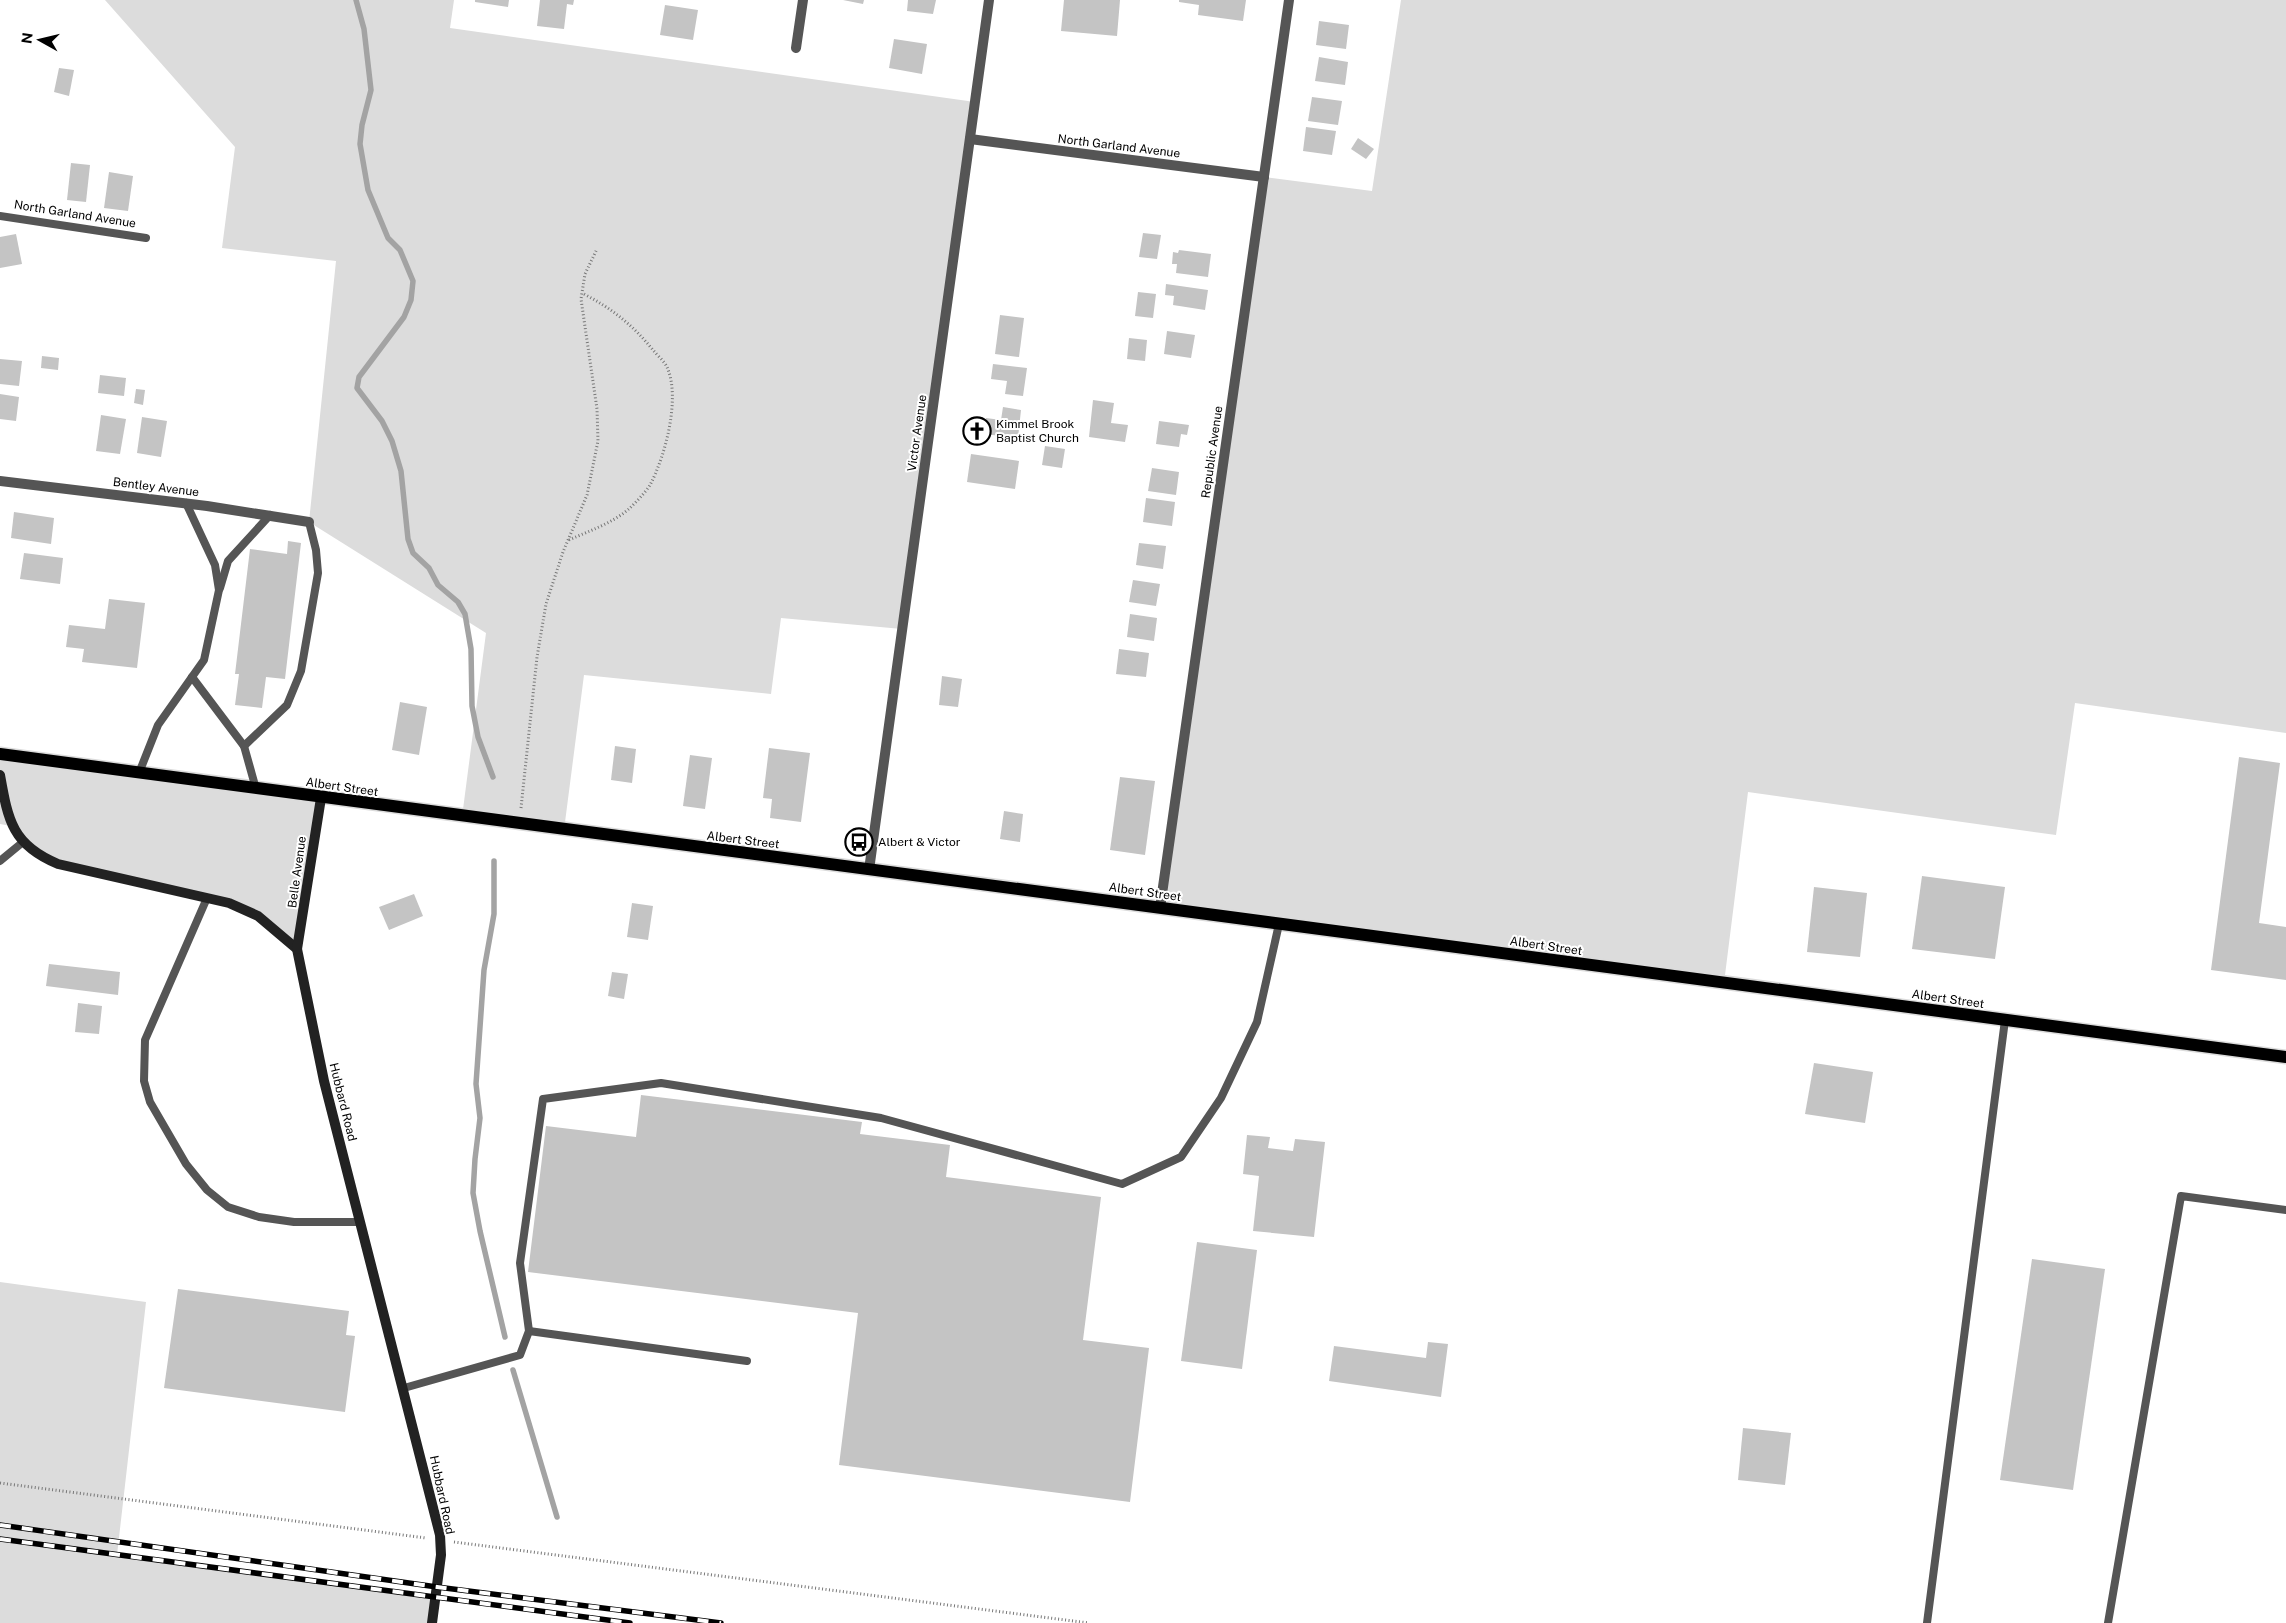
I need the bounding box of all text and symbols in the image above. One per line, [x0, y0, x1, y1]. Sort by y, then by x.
north arrow [15, 15, 65, 65]
text: N [18, 32, 36, 45]
street label: North Garland Avenue [1057, 132, 1181, 160]
street label: North Garland Avenue [13, 197, 137, 231]
street label: Victor Avenue [905, 394, 929, 472]
street label: Republic Avenue [1199, 405, 1225, 499]
church icon: Kimmel Brook Baptist Church [962, 416, 992, 446]
place label: Kimmel Brook Baptist Church [996, 417, 1079, 445]
street label: Bentley Avenue [112, 475, 200, 499]
street label: Albert Street [305, 775, 380, 799]
bus stop icon: Albert & Victor [844, 827, 874, 857]
street label: Albert Street [706, 829, 781, 851]
street label: Belle Avenue [285, 835, 309, 909]
place label: Albert & Victor [878, 835, 961, 849]
street label: Albert Street [1108, 880, 1183, 904]
street label: Albert Street [1509, 934, 1584, 958]
street label: Albert Street [1911, 987, 1986, 1011]
street label: Hubbard Road [327, 1061, 359, 1143]
street label: Hubbard Road [427, 1454, 457, 1536]

